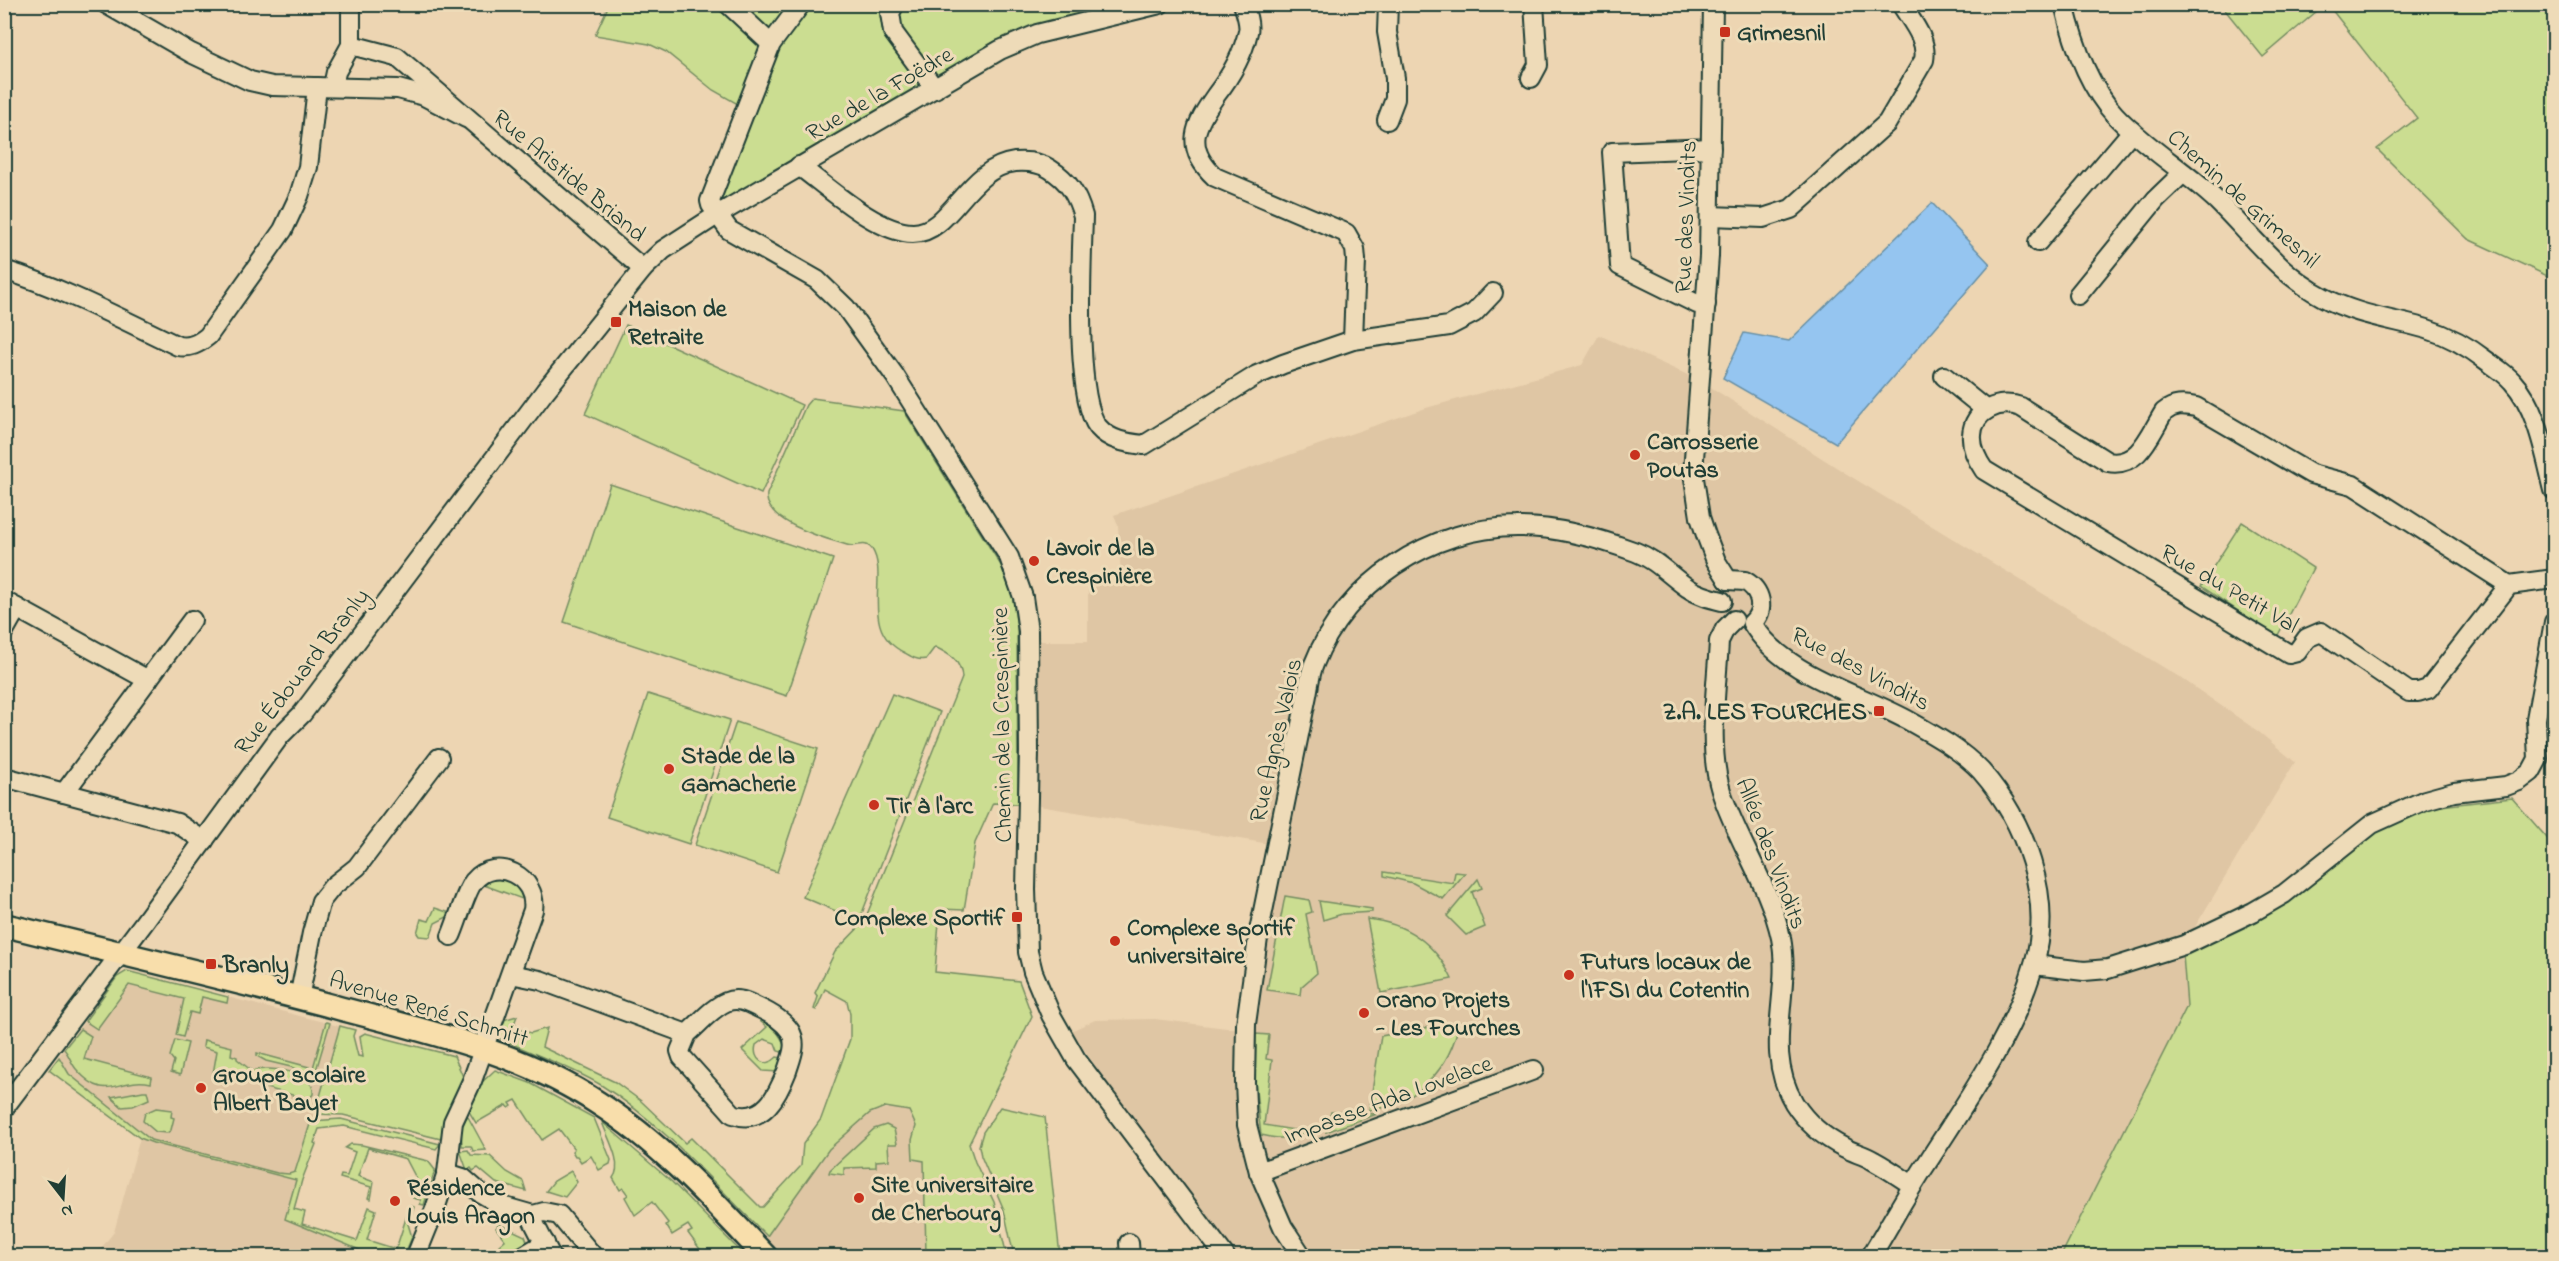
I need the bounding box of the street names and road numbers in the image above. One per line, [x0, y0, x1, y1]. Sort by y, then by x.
street label: Rue de la Foëdre [800, 39, 961, 152]
street label: Rue Aristide Briand [484, 102, 653, 252]
street label: Chemin de Grimesnil [2158, 122, 2326, 278]
street label: Rue des Vindits [1667, 140, 1708, 294]
street label: Rue du Petit Val [2153, 536, 2305, 644]
street label: Rue Édouard Branly [227, 582, 380, 764]
street label: Chemin de la Crespinière [984, 607, 1023, 843]
street label: Rue des Vindits [1784, 619, 1936, 722]
street label: Rue Agnès Valois [1242, 655, 1313, 826]
street label: Allée des Vindits [1725, 773, 1815, 935]
street label: Avenue René Schmitt [324, 963, 532, 1057]
street label: Impasse Ada Lovelace [1280, 1047, 1498, 1155]

